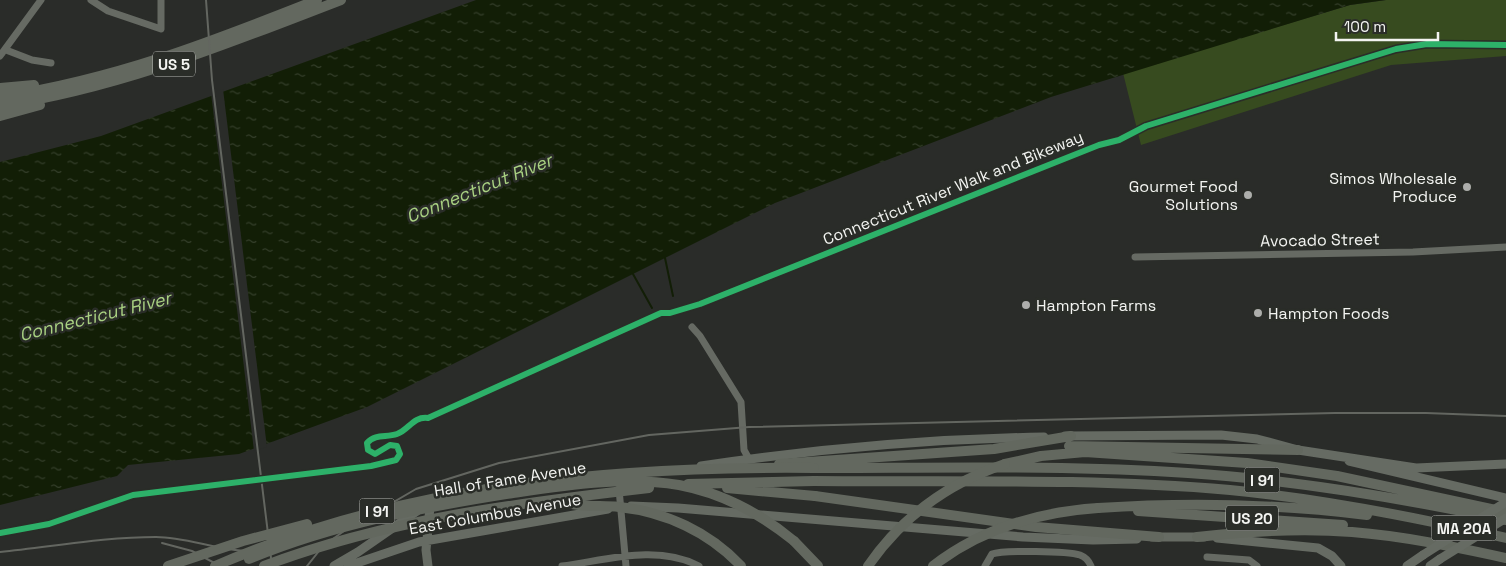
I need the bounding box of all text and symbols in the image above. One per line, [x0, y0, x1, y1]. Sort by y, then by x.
scale bar [1336, 10, 1438, 42]
text: 100 m [1344, 17, 1386, 36]
road number: US 5 [153, 52, 195, 76]
street label: Connecticut River Walk and Bikeway [820, 126, 1086, 250]
water label: Connecticut River [402, 147, 558, 228]
place label: Simos Wholesale Produce [1329, 168, 1457, 207]
place label: Gourmet Food Solutions [1129, 176, 1238, 215]
marker: Simos Wholesale Produce [1461, 181, 1473, 193]
marker: Gourmet Food Solutions [1242, 189, 1254, 201]
street label: Avocado Street [1260, 228, 1380, 252]
water label: Connecticut River [17, 285, 175, 346]
place label: Hampton Farms [1036, 295, 1156, 316]
marker: Hampton Farms [1020, 299, 1032, 311]
place label: Hampton Foods [1268, 303, 1389, 324]
marker: Hampton Foods [1252, 307, 1264, 319]
street label: Hall of Fame Avenue [432, 457, 588, 501]
road number: I 91 [1244, 468, 1280, 492]
street label: East Columbus Avenue [407, 489, 583, 539]
road number: I 91 [360, 498, 394, 524]
road number: US 20 [1226, 506, 1278, 530]
road number: MA 20A [1432, 516, 1496, 540]

